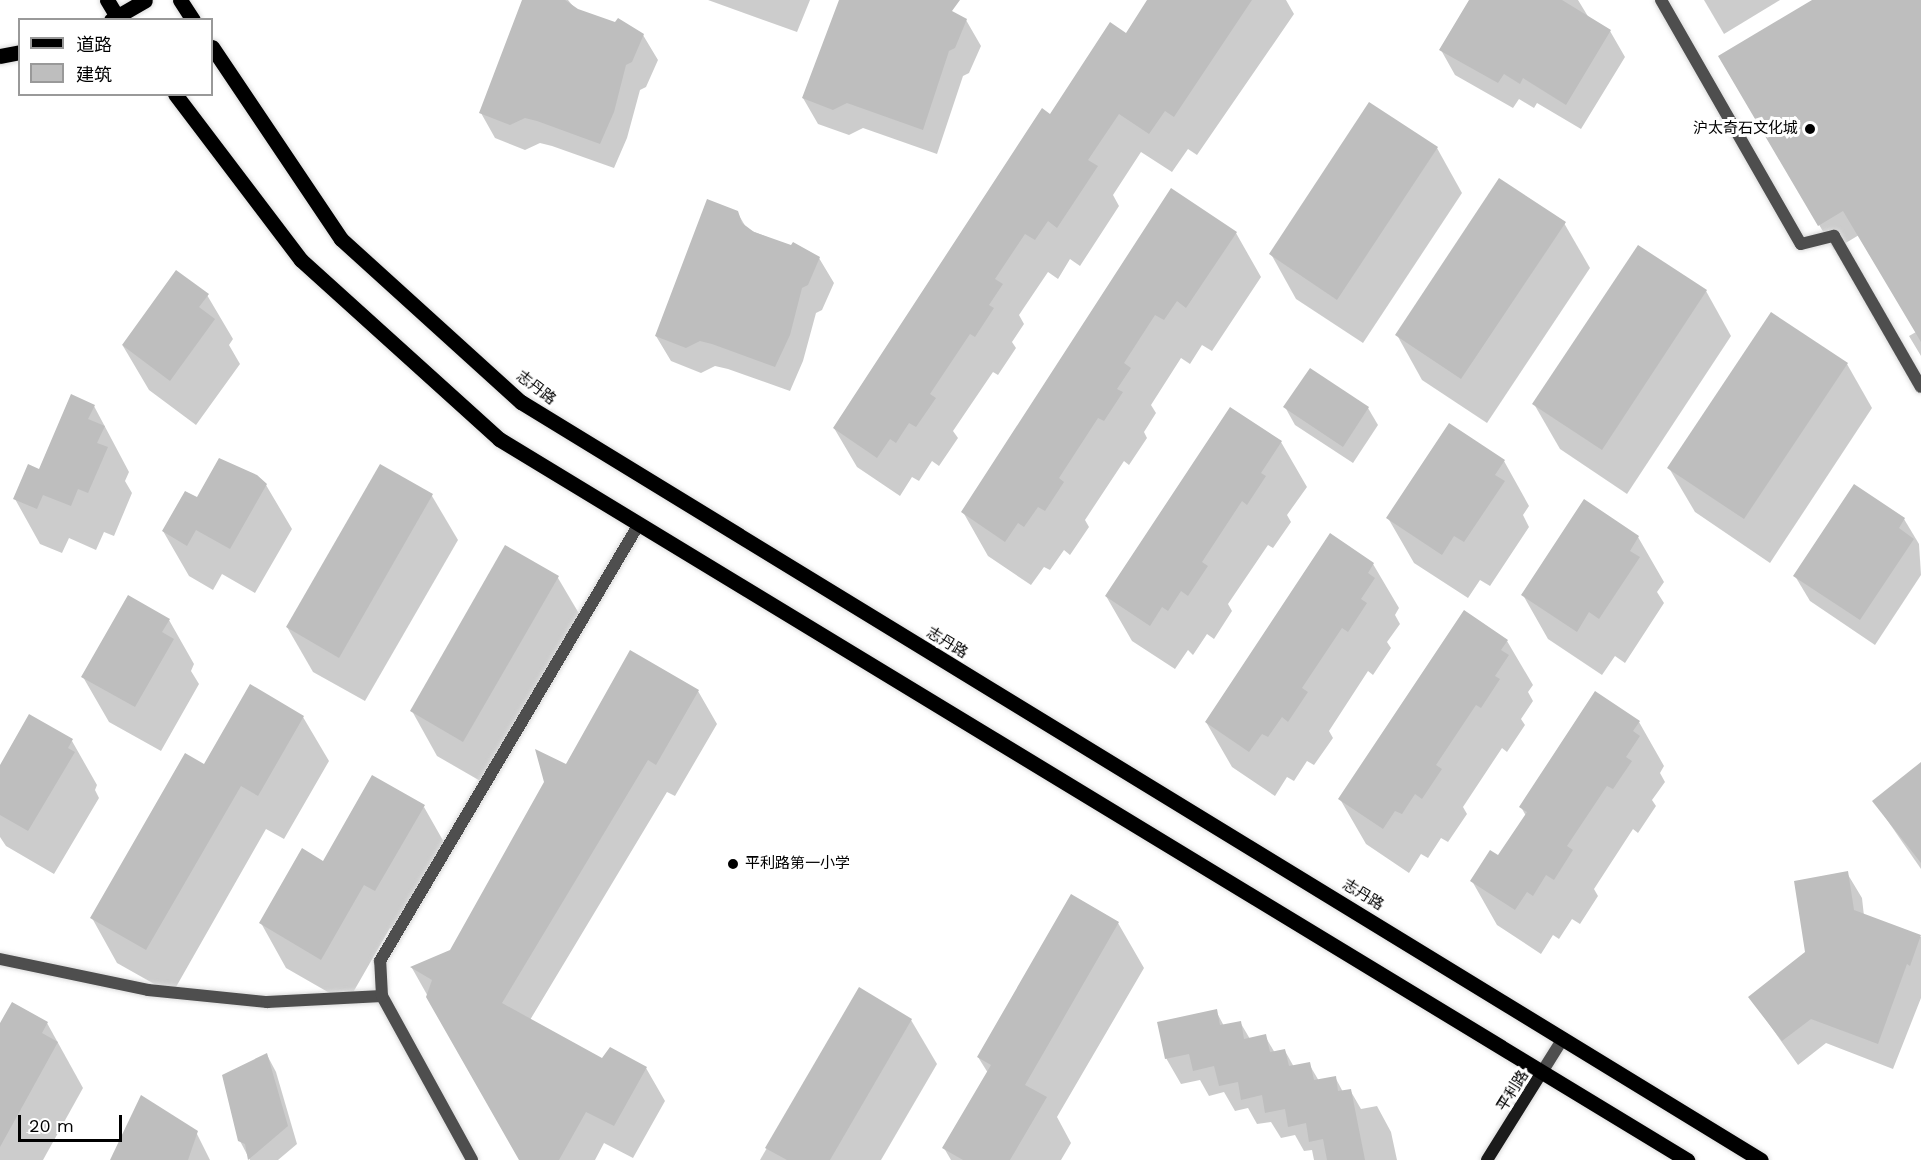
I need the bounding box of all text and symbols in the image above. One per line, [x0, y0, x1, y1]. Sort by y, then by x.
legend [18, 18, 213, 96]
text: 道路 [76, 34, 112, 55]
text: 建筑 [76, 64, 112, 85]
place label: 沪太奇石文化城 [1693, 120, 1798, 138]
marker: 沪太奇石文化城 [1803, 122, 1817, 136]
street label: 志丹路 [513, 367, 559, 409]
street label: 志丹路 [923, 624, 971, 662]
place label: 平利路第一小学 [745, 855, 850, 873]
marker: 平利路第一小学 [726, 857, 740, 871]
street label: 志丹路 [1339, 876, 1387, 914]
street label: 平利路 [1493, 1067, 1533, 1115]
scale bar [21, 1103, 124, 1141]
text: 20 m [29, 1115, 74, 1136]

